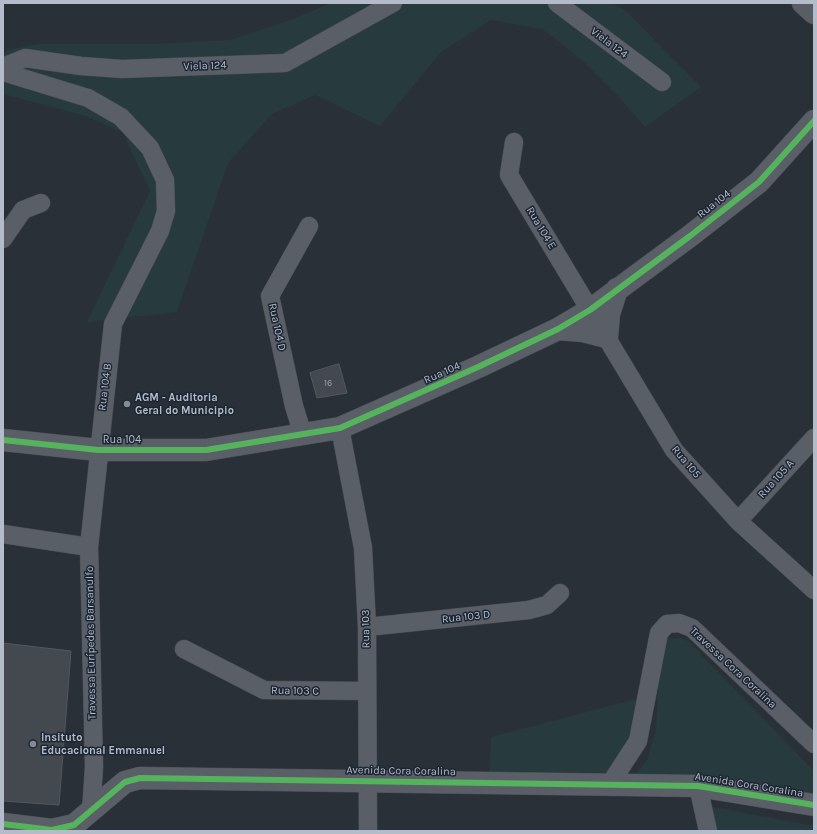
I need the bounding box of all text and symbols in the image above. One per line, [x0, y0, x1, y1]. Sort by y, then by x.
street label: Viela 124 [588, 25, 630, 61]
street label: Viela 124 [183, 59, 227, 73]
street label: Rua 104 [695, 187, 733, 221]
street label: Rua 104 E [523, 204, 559, 252]
street label: Rua 104 D [266, 302, 288, 352]
street label: Rua 104 [422, 359, 462, 387]
street label: Rua 104 B [96, 362, 114, 412]
house number: 16 [324, 378, 332, 388]
place label: AGM - Auditoria Geral do Municipio [135, 391, 234, 417]
marker: AGM - Auditoria Geral do Municipio [122, 399, 132, 409]
street label: Rua 104 [103, 433, 141, 447]
street label: Rua 105 [669, 443, 703, 481]
street label: Rua 105 A [755, 457, 797, 501]
street label: Travessa Eurípedes Barsanulfo [83, 566, 99, 720]
street label: Rua 103 D [441, 608, 491, 626]
street label: Rua 103 [359, 610, 373, 648]
street label: Travessa Cora Coralina [687, 625, 779, 711]
street label: Rua 103 C [271, 684, 319, 698]
place label: Insituto Educacional Emmanuel [41, 731, 165, 757]
marker: Insituto Educacional Emmanuel [28, 739, 38, 749]
street label: Avenida Cora Coralina [346, 763, 456, 779]
street label: Avenida Cora Coralina [694, 770, 804, 800]

